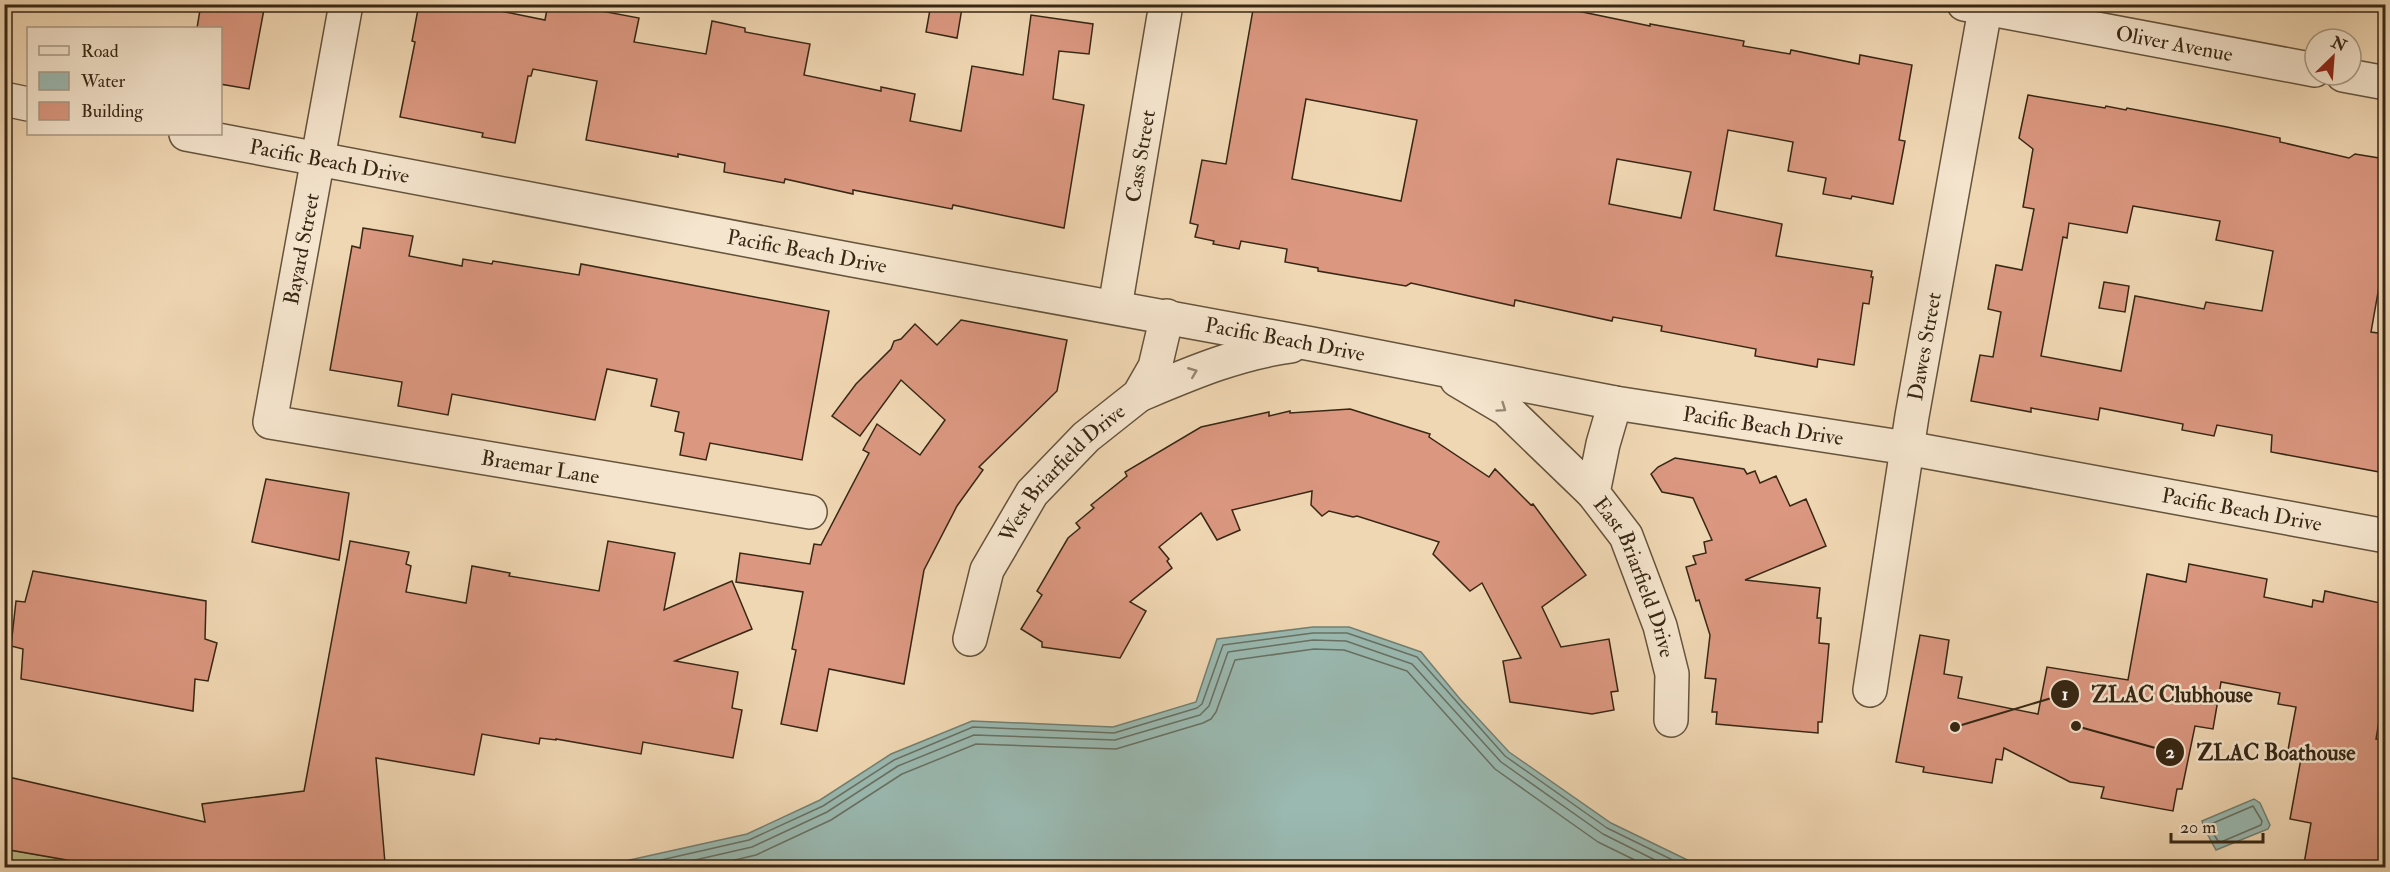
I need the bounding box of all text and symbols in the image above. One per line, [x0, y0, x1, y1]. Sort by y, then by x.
street label: Oliver Avenue [2114, 19, 2235, 68]
legend [27, 27, 222, 135]
north arrow [2303, 27, 2363, 87]
text: N [2327, 32, 2350, 57]
text: Road [81, 40, 119, 63]
text: Water [80, 70, 125, 93]
text: Building [81, 100, 144, 123]
street label: Cass Street [1119, 108, 1161, 204]
street label: Pacific Beach Drive [247, 133, 412, 189]
street label: Bayard Street [278, 191, 326, 307]
street label: Pacific Beach Drive [725, 223, 889, 279]
street label: Dawes Street [1902, 290, 1948, 403]
street label: Pacific Beach Drive [1203, 311, 1367, 368]
one-way arrow [1187, 367, 1198, 379]
street label: West Briarfield Drive [992, 397, 1131, 548]
one-way arrow [1496, 400, 1507, 411]
street label: Pacific Beach Drive [1681, 400, 1846, 452]
street label: Braemar Lane [479, 444, 602, 490]
street label: Pacific Beach Drive [2160, 482, 2324, 537]
street label: East Briarfield Drive [1587, 491, 1681, 661]
callout: ZLAC Clubhouse [2050, 674, 2265, 714]
text: ZLAC Clubhouse [2091, 681, 2253, 709]
text: 1 [2062, 683, 2068, 706]
callout: ZLAC Boathouse [2155, 732, 2367, 772]
text: ZLAC Boathouse [2197, 739, 2356, 767]
text: 2 [2165, 741, 2175, 764]
scale bar [2171, 806, 2262, 844]
text: 20 m [2180, 816, 2216, 839]

